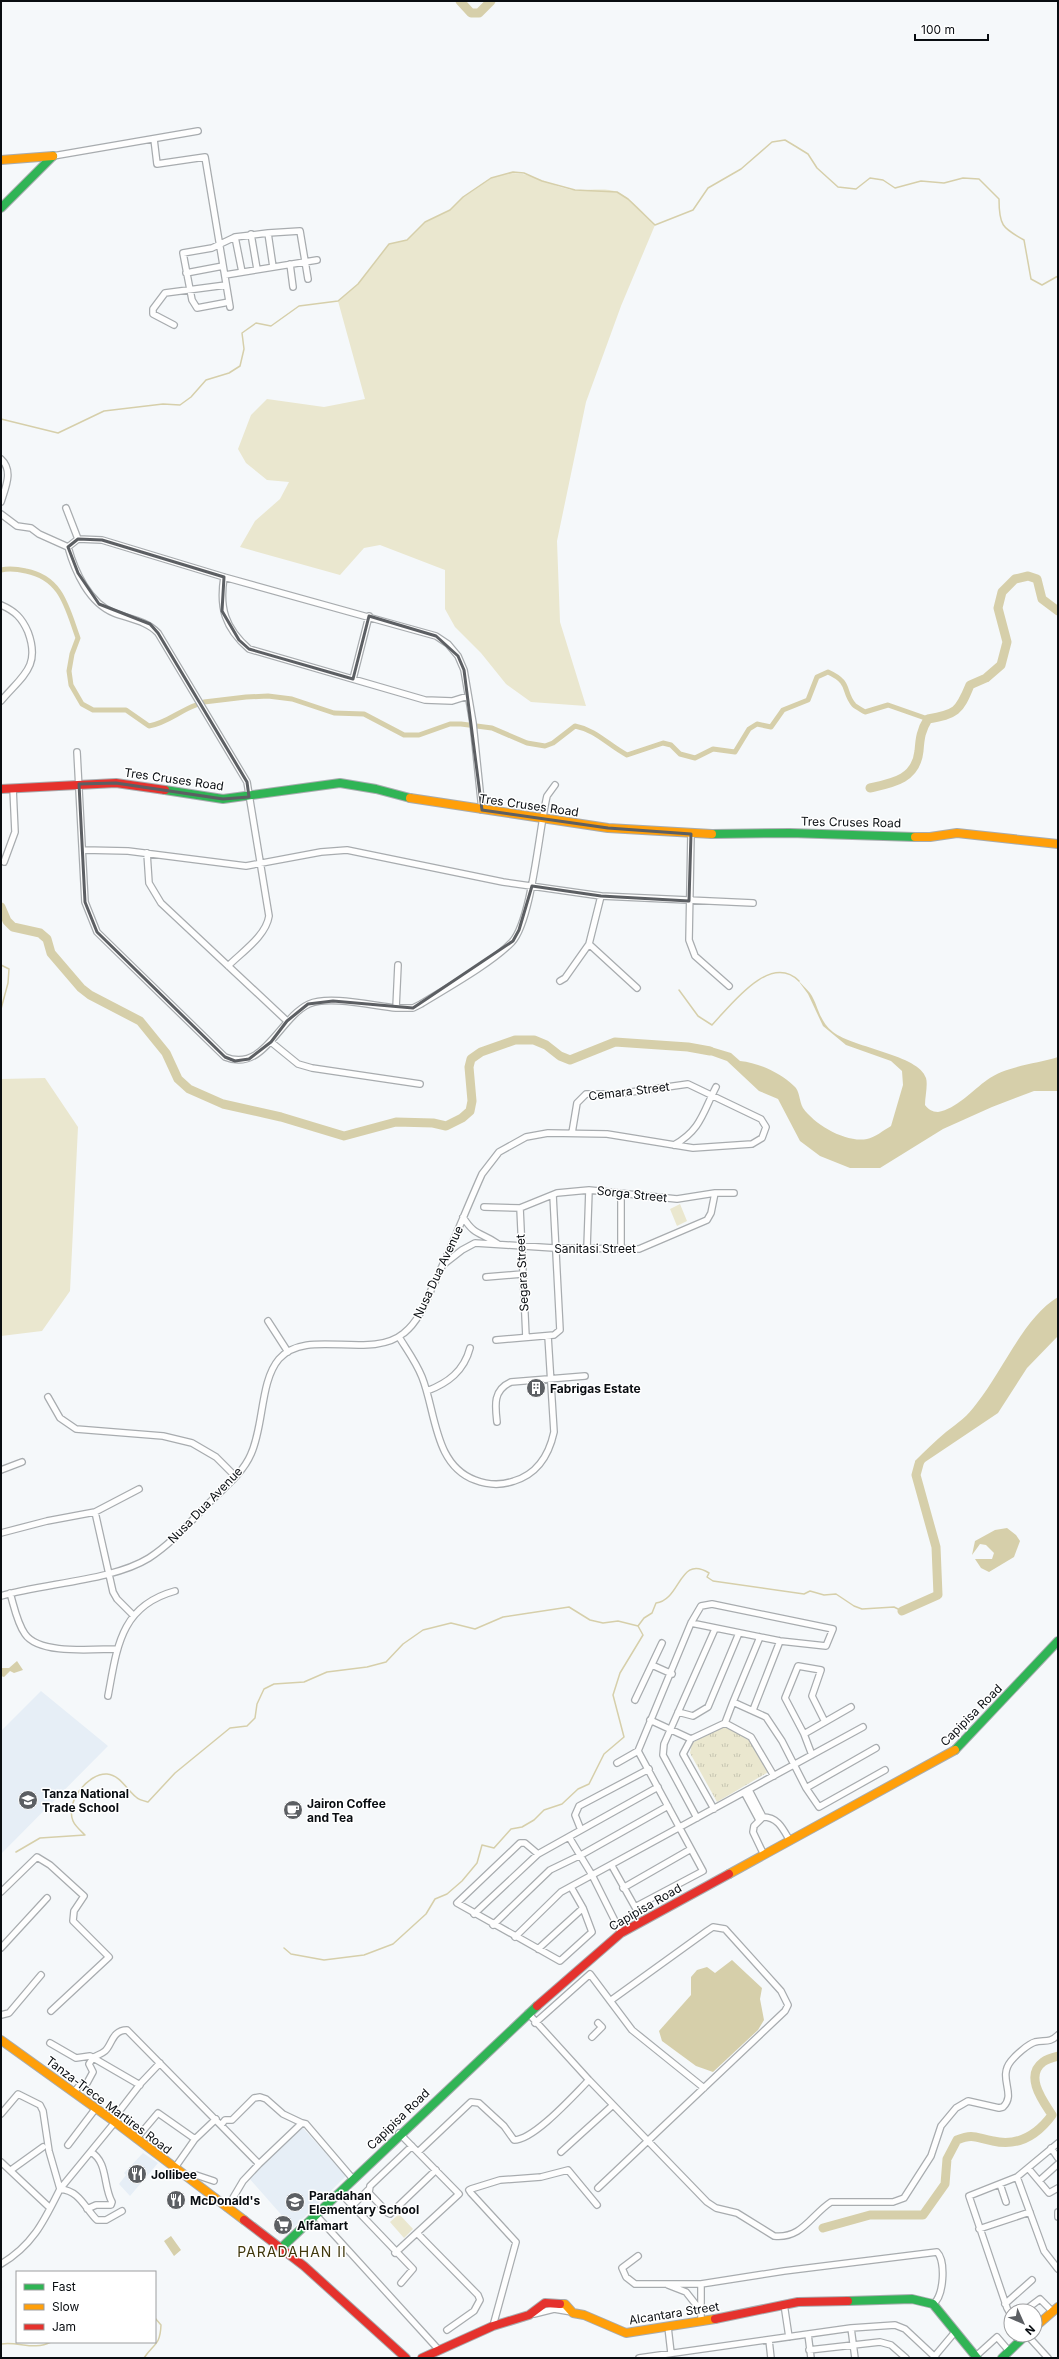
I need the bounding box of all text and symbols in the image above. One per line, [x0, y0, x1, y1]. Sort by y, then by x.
scale bar [915, 16, 988, 42]
text: 100 m [921, 22, 955, 37]
street label: Tres Cruses Road [123, 765, 225, 793]
street label: Tres Cruses Road [478, 791, 580, 819]
street label: Tres Cruses Road [801, 814, 901, 830]
street label: Cemara Street [588, 1079, 670, 1103]
street label: Sorga Street [596, 1183, 668, 1205]
street label: Nusa Dua Avenue [410, 1223, 466, 1321]
street label: Segara Street [512, 1234, 532, 1312]
street label: Sanitasi Street [554, 1241, 636, 1256]
building icon: Fabrigas Estate [525, 1377, 547, 1399]
place label: Fabrigas Estate [550, 1381, 641, 1396]
street label: Nusa Dua Avenue [165, 1464, 245, 1546]
street label: Capipisa Road [937, 1681, 1005, 1749]
place label: Tanza National Trade School [42, 1786, 129, 1815]
school or university icon: Tanza National Trade School [17, 1789, 39, 1811]
place label: Jairon Coffee and Tea [307, 1796, 386, 1825]
cafe icon: Jairon Coffee and Tea [282, 1799, 304, 1821]
street label: Capipisa Road [606, 1880, 684, 1934]
street label: Tanza-Trece Martires Road [43, 2053, 175, 2157]
street label: Capipisa Road [364, 2085, 432, 2153]
restaurant icon: Jollibee [126, 2163, 148, 2185]
place label: Jollibee [151, 2167, 197, 2182]
place label: Paradahan Elementary School [309, 2188, 419, 2217]
restaurant icon: McDonald's [165, 2189, 187, 2211]
school or university icon: Paradahan Elementary School [284, 2191, 306, 2213]
place label: McDonald's [190, 2193, 260, 2208]
supermarket icon: Alfamart [272, 2214, 294, 2236]
place label: Alfamart [297, 2218, 349, 2233]
district label: PARADAHAN II [237, 2243, 347, 2260]
legend [16, 2271, 156, 2343]
text: Fast [52, 2279, 76, 2294]
street label: Alcantara Street [628, 2298, 720, 2328]
text: Slow [52, 2299, 80, 2314]
north arrow [1003, 2303, 1043, 2343]
text: Jam [52, 2319, 76, 2334]
text: N [1022, 2322, 1038, 2338]

